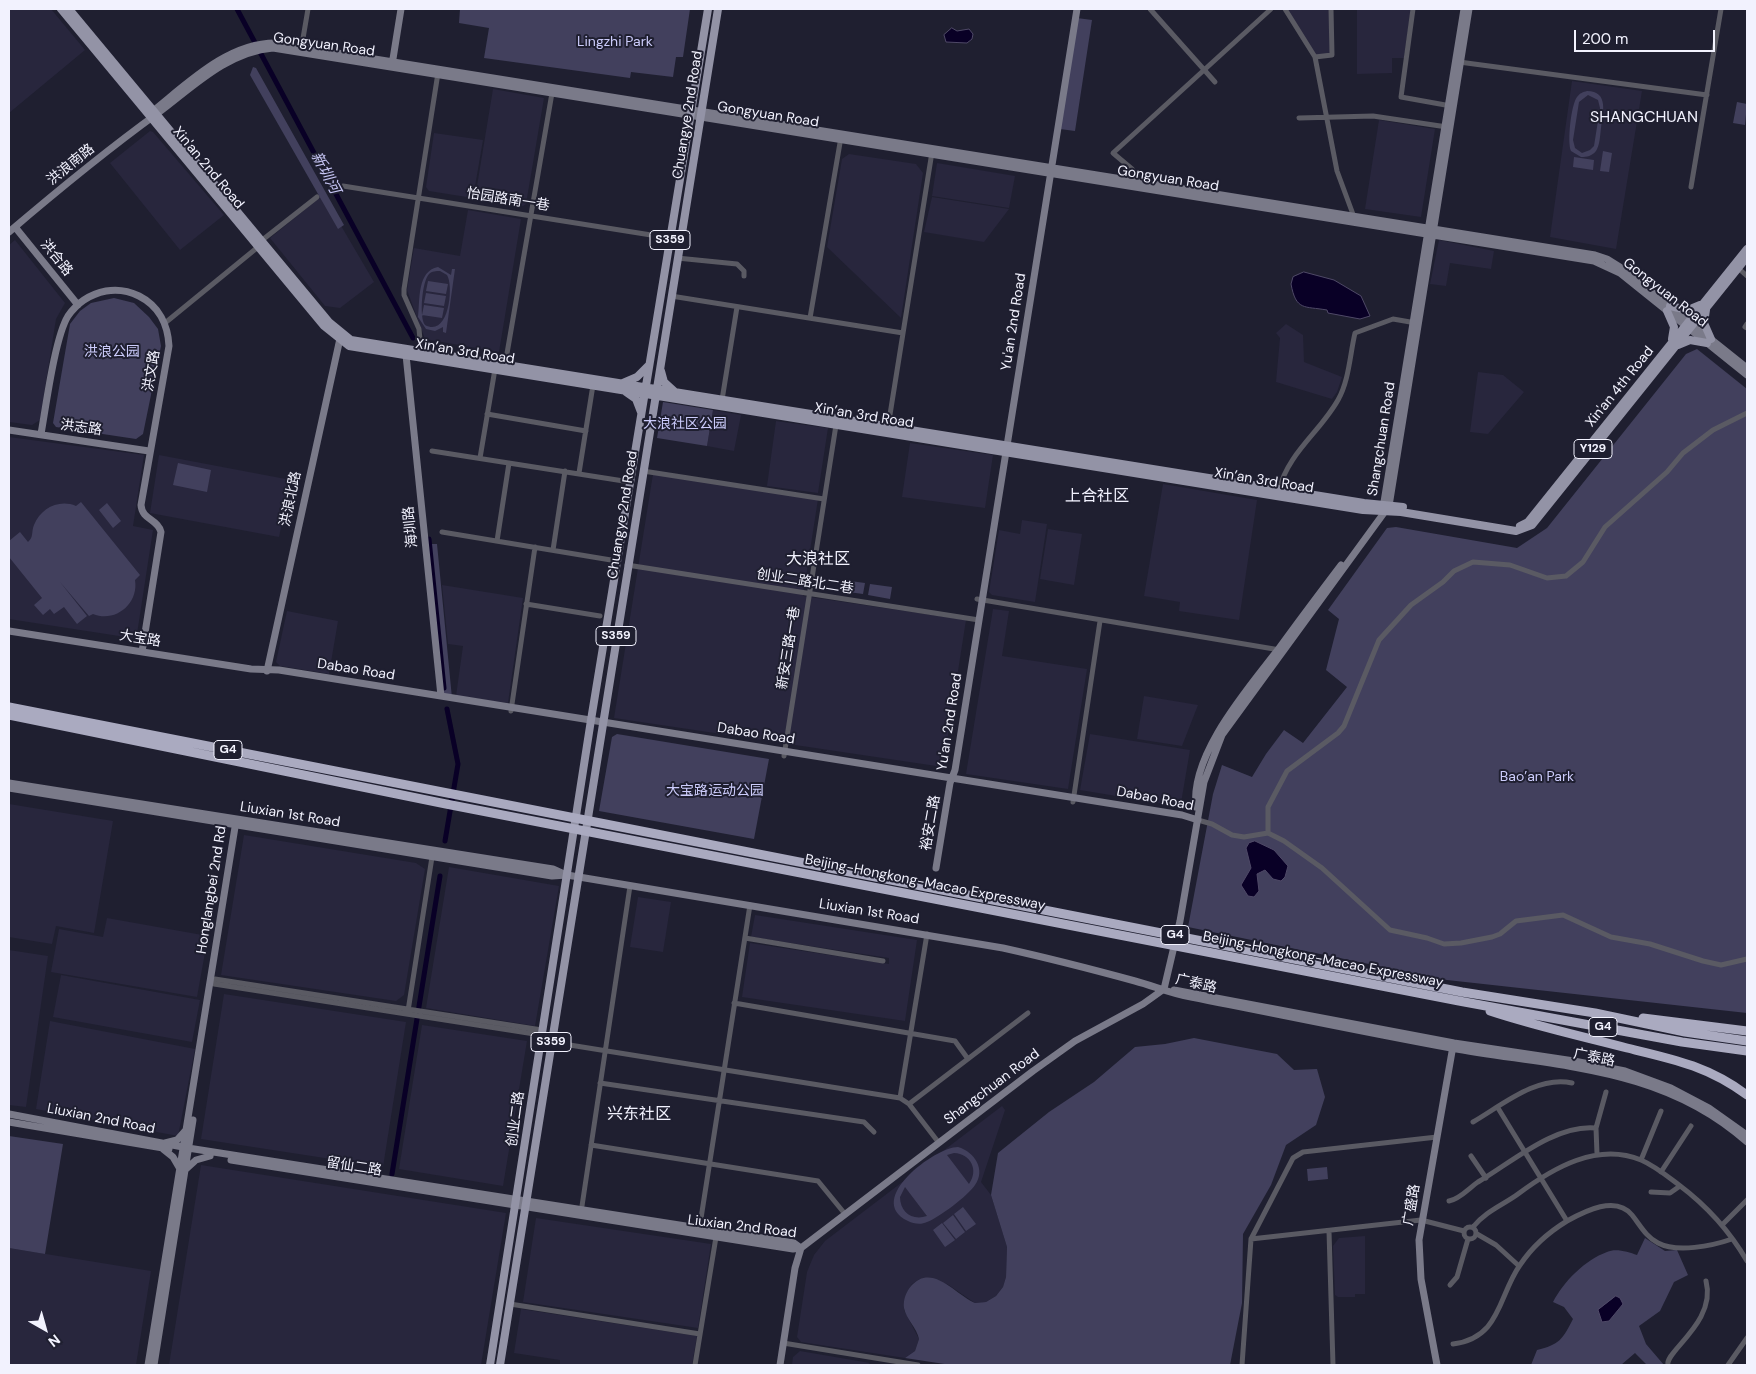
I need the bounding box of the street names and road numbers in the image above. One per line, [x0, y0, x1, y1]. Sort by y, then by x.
street label: Gongyuan Road [272, 30, 376, 60]
street label: Chuangye 2nd Road [670, 50, 706, 180]
street label: Gongyuan Road [716, 99, 820, 131]
street label: Xin'an 2nd Road [169, 124, 247, 212]
street label: 洪浪南路 [44, 141, 98, 189]
street label: Gongyuan Road [1116, 163, 1220, 195]
street label: 怡园路南一巷 [465, 185, 551, 215]
road number: S359 [650, 230, 690, 250]
street label: 洪合路 [36, 236, 76, 280]
street label: Gongyuan Road [1619, 255, 1711, 331]
street label: Yu'an 2nd Road [998, 272, 1030, 372]
street label: Xin’an 3rd Road [414, 336, 516, 368]
street label: Xin'an 4th Road [1582, 343, 1658, 431]
street label: 洪文路 [140, 349, 164, 393]
street label: Shangchuan Road [1365, 381, 1399, 497]
street label: Xin’an 3rd Road [813, 400, 915, 432]
street label: 洪志路 [59, 417, 103, 439]
road number: Y129 [1574, 439, 1612, 458]
street label: Chuangye 2nd Road [605, 450, 641, 580]
street label: Xin’an 3rd Road [1213, 465, 1315, 497]
street label: 洪浪北路 [277, 470, 305, 528]
street label: 海圳路 [400, 505, 422, 549]
street label: 创业二路北二巷 [755, 566, 855, 598]
street label: 新安三路一巷 [774, 605, 804, 691]
road number: S359 [596, 626, 636, 646]
street label: 大宝路 [118, 627, 162, 651]
street label: Dabao Road [316, 656, 396, 684]
street label: Yu'an 2nd Road [934, 672, 966, 772]
street label: Dabao Road [716, 720, 796, 748]
road number: G4 [214, 740, 242, 760]
street label: Dabao Road [1115, 783, 1195, 815]
street label: 裕安二路 [918, 794, 944, 852]
street label: Liuxian 1st Road [239, 799, 341, 831]
street label: Honglangbei 2nd Rd [194, 825, 230, 955]
street label: Beijing-Hongkong-Macao Expressway [803, 851, 1047, 915]
street label: Liuxian 1st Road [818, 896, 920, 928]
road number: G4 [1161, 926, 1189, 944]
street label: Beijing-Hongkong-Macao Expressway [1201, 928, 1445, 992]
street label: 广泰路 [1174, 971, 1218, 997]
road number: G4 [1589, 1018, 1617, 1036]
road number: S359 [531, 1032, 571, 1052]
street label: Shangchuan Road [941, 1046, 1043, 1128]
street label: 广泰路 [1572, 1046, 1616, 1070]
street label: 创业二路 [504, 1090, 528, 1148]
street label: Liuxian 2nd Road [46, 1100, 156, 1138]
street label: 留仙二路 [325, 1154, 383, 1180]
street label: 广盛路 [1400, 1183, 1424, 1227]
street label: Liuxian 2nd Road [687, 1212, 797, 1242]

